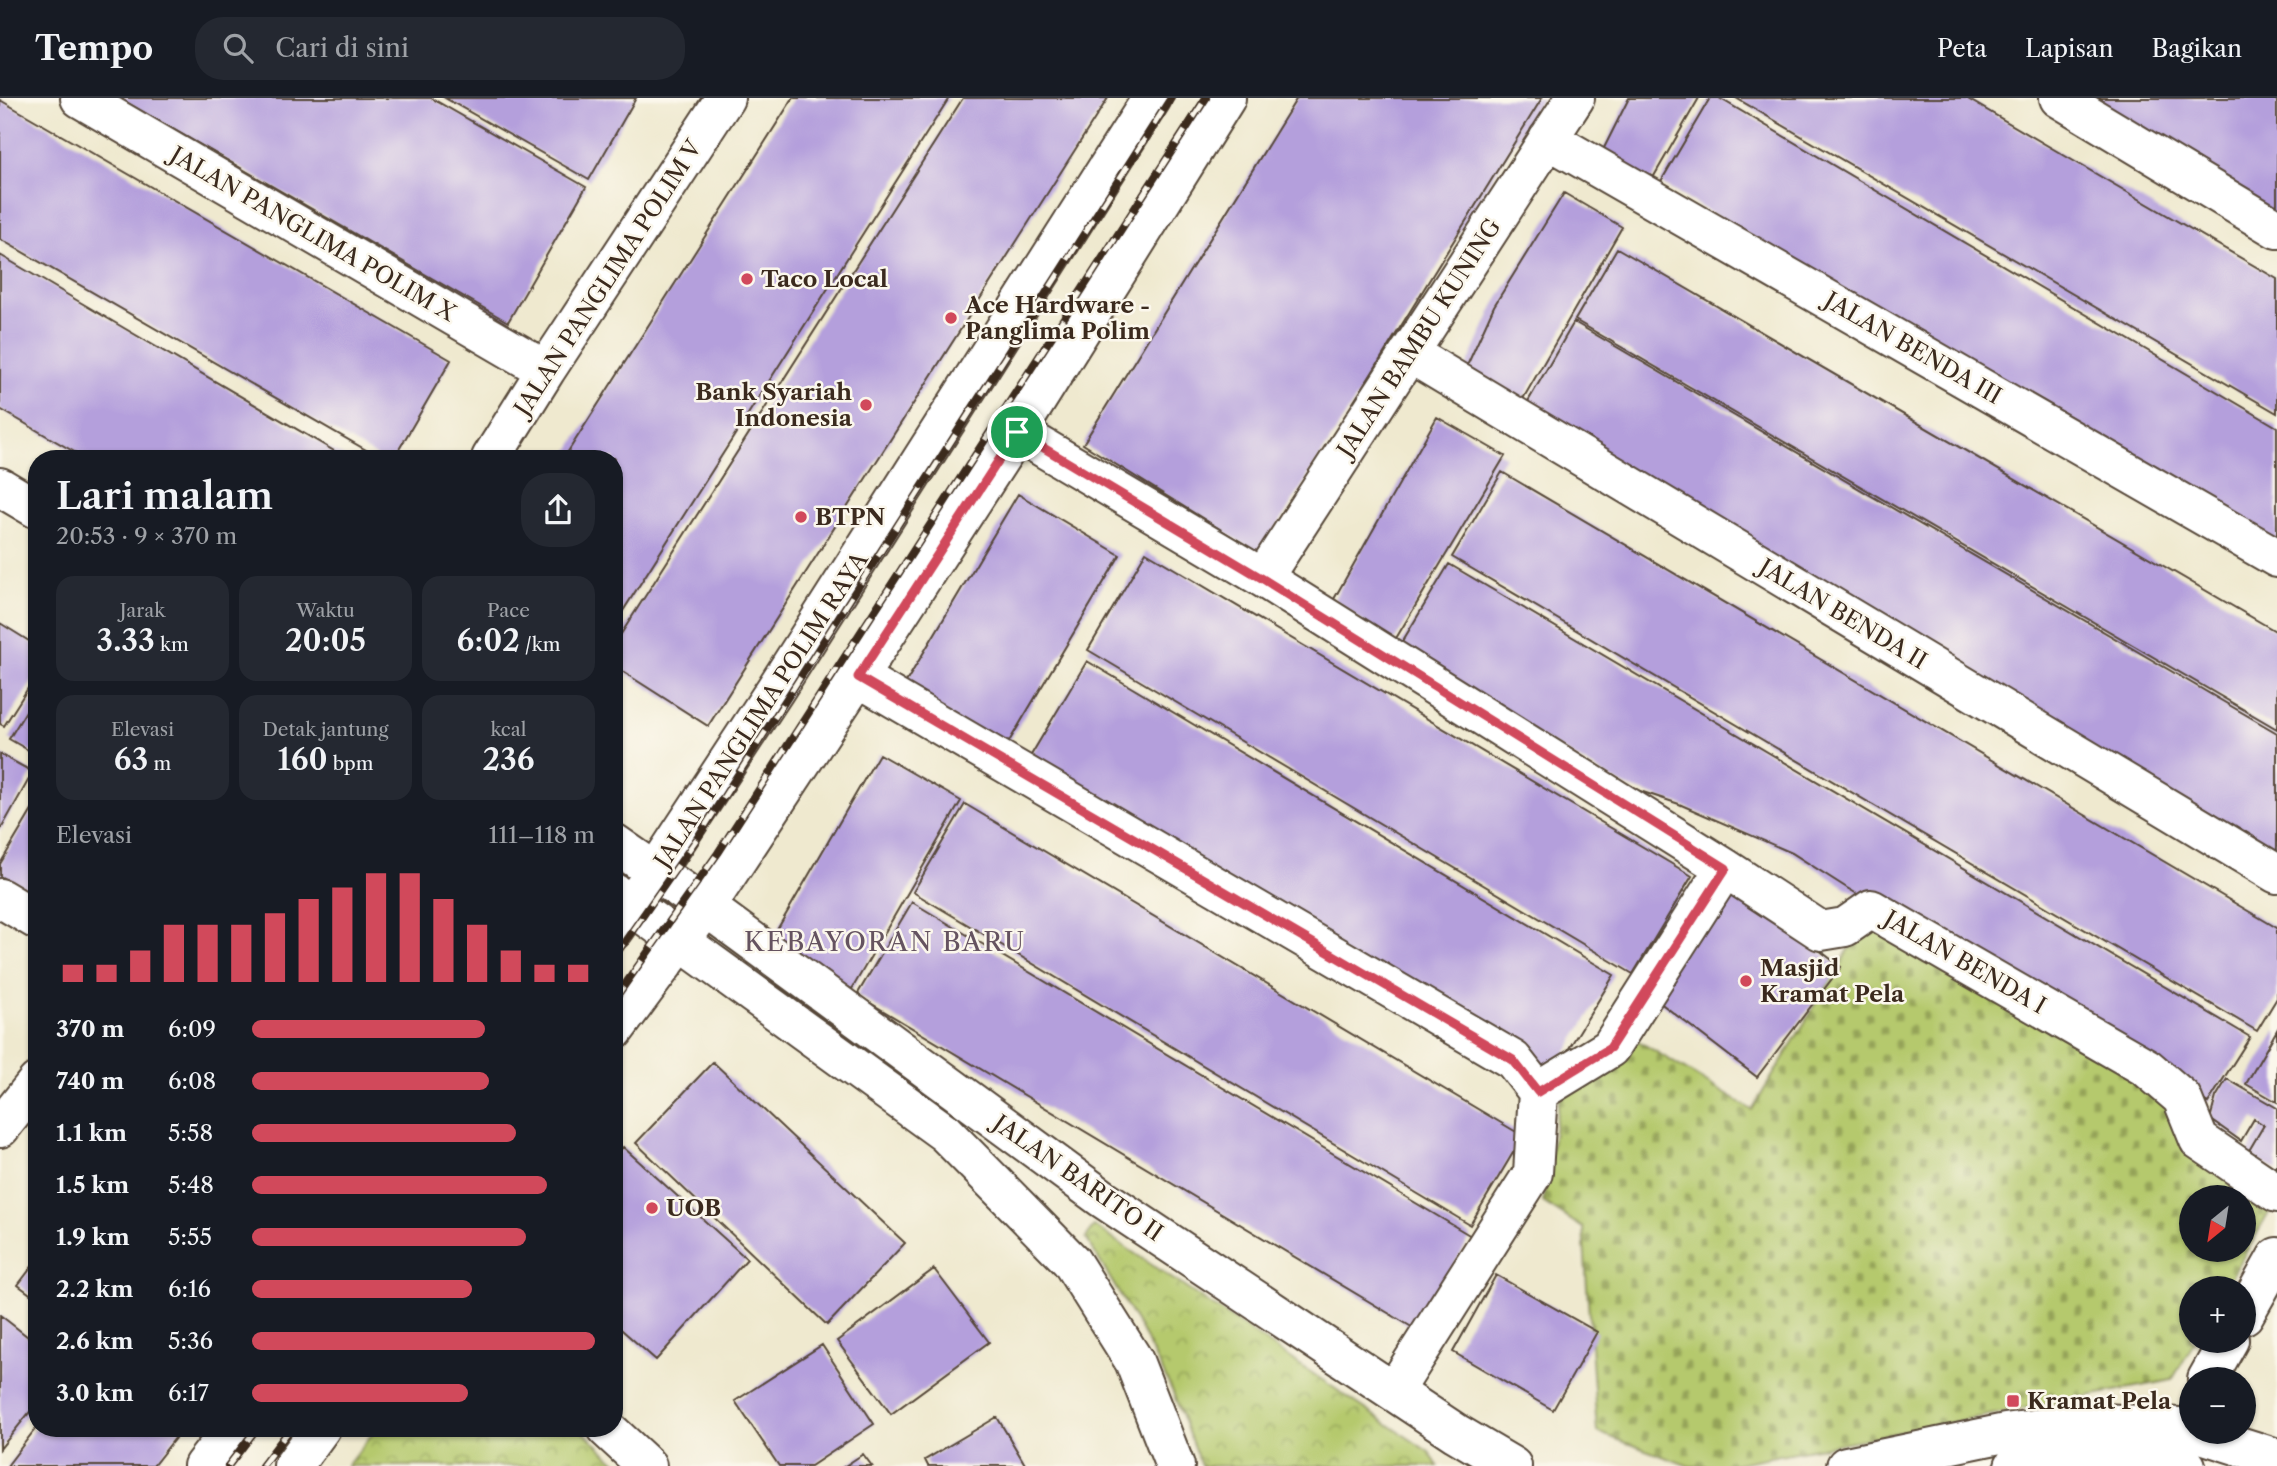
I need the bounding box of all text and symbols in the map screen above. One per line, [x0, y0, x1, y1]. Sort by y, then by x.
search box [195, 17, 685, 80]
text: Tempo [35, 28, 153, 69]
icon: search [219, 29, 257, 67]
text: Cari di sini [275, 32, 409, 64]
text: Peta [1937, 34, 1987, 63]
text: Lapisan [2025, 34, 2114, 63]
text: Bagikan [2152, 34, 2242, 63]
street label: JALAN PANGLIMA POLIM V [507, 134, 708, 424]
street label: JALAN PANGLIMA POLIM X [163, 139, 461, 328]
street label: JALAN BAMBU KUNING [1330, 214, 1507, 465]
place label: Taco Local [761, 265, 888, 293]
marker: Taco Local [739, 271, 755, 287]
street label: JALAN BENDA III [1817, 284, 2006, 410]
place label: Ace Hardware - Panglima Polim [964, 291, 1150, 345]
marker: Ace Hardware - Panglima Polim [943, 310, 959, 326]
place label: Bank Syariah Indonesia [695, 378, 853, 432]
marker: Bank Syariah Indonesia [858, 397, 874, 413]
pin [987, 402, 1047, 462]
icon: arrive [998, 413, 1036, 451]
text: Lari malam [56, 472, 273, 519]
button: share [521, 473, 595, 547]
place label: BTPN [815, 503, 885, 531]
marker: BTPN [793, 509, 809, 525]
text: 20:53 · 9 × 370 m [56, 522, 237, 550]
street label: JALAN PANGLIMA POLIM RAYA [647, 546, 874, 876]
street label: JALAN BENDA II [1751, 551, 1932, 675]
text: Jarak [120, 599, 165, 622]
text: Waktu [296, 599, 355, 622]
text: Pace [487, 599, 530, 622]
text: 3.33 [96, 622, 155, 659]
text: 20:05 [285, 622, 366, 659]
text: 6:02 [457, 622, 520, 659]
text: km [155, 633, 189, 656]
text: /km [520, 633, 560, 656]
text: Elevasi [111, 718, 174, 741]
text: Detak jantung [262, 718, 389, 741]
text: kcal [491, 718, 526, 741]
text: 63 [114, 741, 148, 778]
text: 160 [277, 741, 328, 778]
text: 236 [482, 741, 535, 778]
text: m [148, 752, 171, 775]
text: bpm [328, 752, 374, 775]
text: Elevasi [56, 821, 132, 849]
text: 111–118 m [489, 821, 595, 849]
street label: JALAN BENDA I [1877, 903, 2051, 1020]
district label: KEBAYORAN BARU [744, 926, 1026, 958]
place label: Masjid Kramat Pela [1760, 954, 1905, 1008]
marker: Masjid Kramat Pela [1738, 973, 1754, 989]
text: 370 m [56, 1015, 124, 1043]
text: 6:09 [168, 1015, 216, 1043]
text: 740 m [56, 1067, 124, 1095]
text: 6:08 [168, 1067, 216, 1095]
street label: JALAN BARITO II [985, 1107, 1168, 1247]
text: 1.1 km [56, 1119, 127, 1147]
text: 5:58 [168, 1119, 213, 1147]
text: 1.5 km [56, 1171, 129, 1199]
text: 5:48 [168, 1171, 214, 1199]
north arrow [2179, 1185, 2256, 1262]
map controls [2179, 1185, 2256, 1444]
place label: UOB [666, 1194, 721, 1222]
marker: UOB [644, 1200, 660, 1216]
text: 1.9 km [56, 1223, 130, 1251]
text: 5:55 [168, 1223, 212, 1251]
text: 2.2 km [56, 1275, 133, 1303]
text: 6:16 [168, 1275, 211, 1303]
button: + [2179, 1276, 2256, 1353]
text: 2.6 km [56, 1327, 134, 1355]
text: 5:36 [168, 1327, 213, 1355]
button: − [2179, 1367, 2256, 1444]
text: 3.0 km [56, 1379, 134, 1407]
text: 6:17 [168, 1379, 209, 1407]
place label: Kramat Pela [2027, 1387, 2172, 1415]
marker: Kramat Pela [2005, 1393, 2021, 1409]

